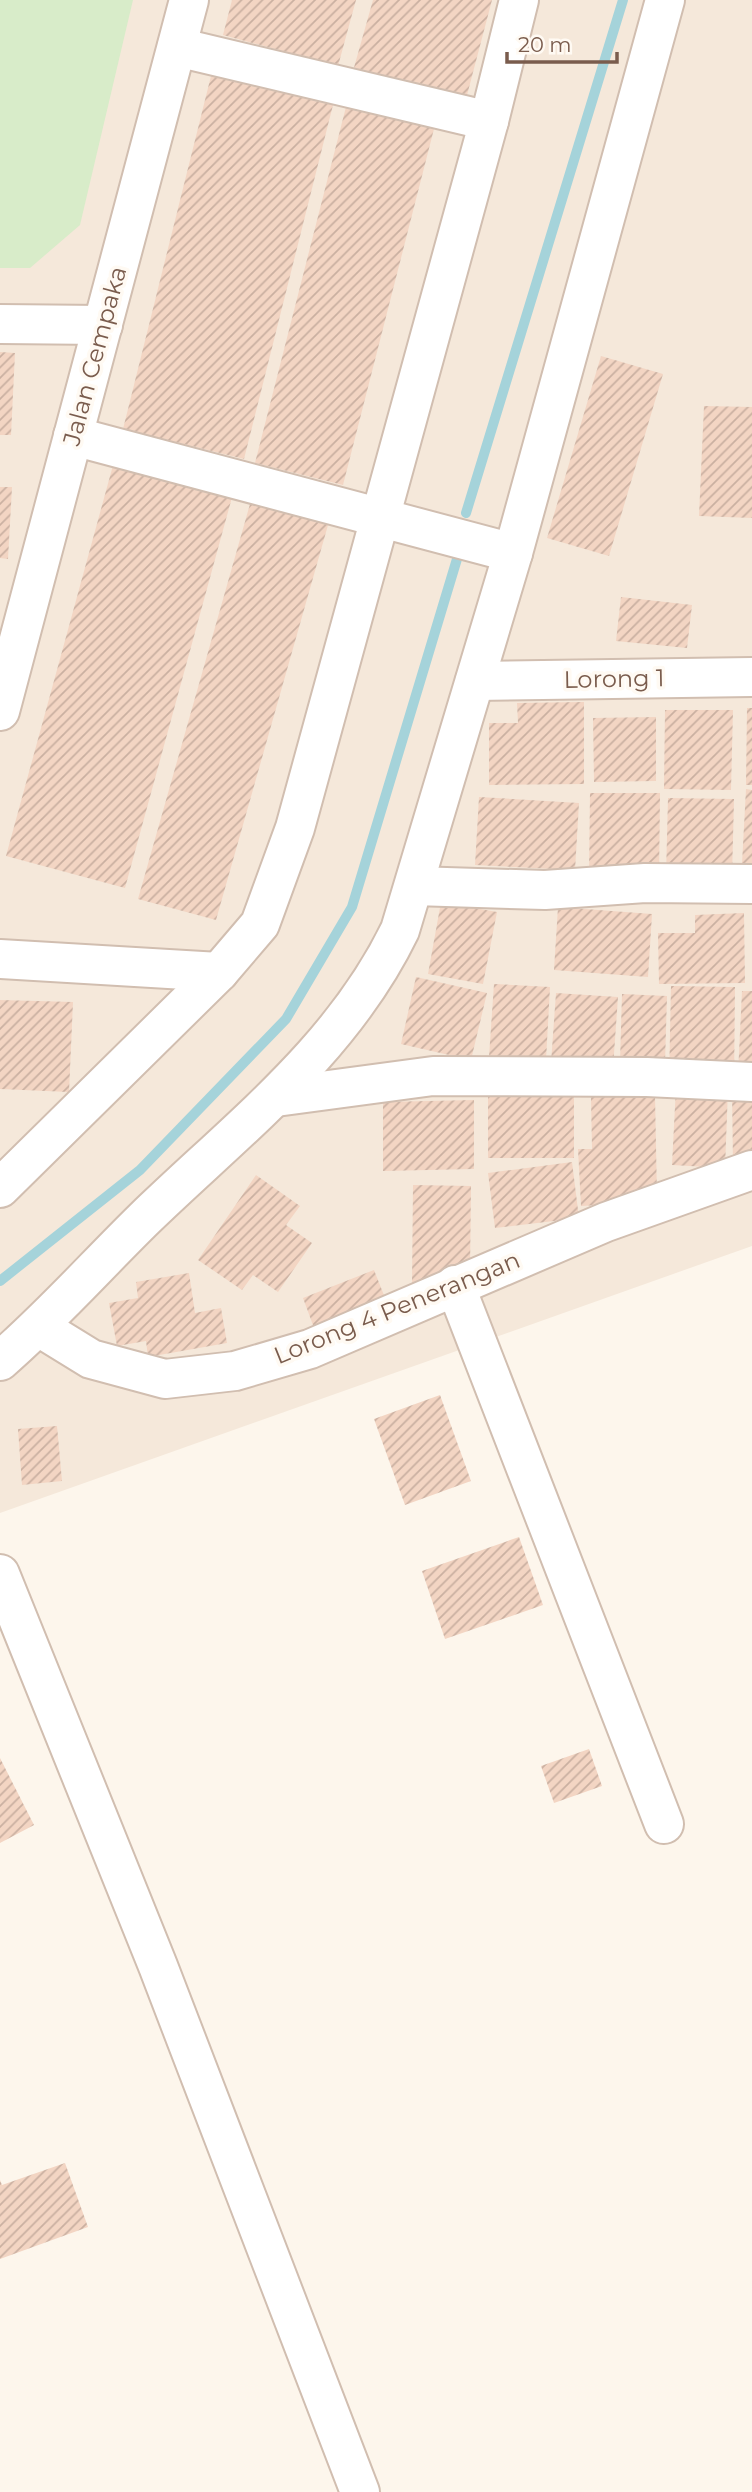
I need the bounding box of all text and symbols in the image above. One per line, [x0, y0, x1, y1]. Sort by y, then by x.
scale bar [507, 21, 617, 65]
text: 20 m [518, 32, 572, 57]
street label: Jalan Cempaka [56, 263, 132, 450]
street label: Lorong 1 [563, 663, 665, 694]
street label: Lorong 4 Penerangan [270, 1245, 524, 1370]

